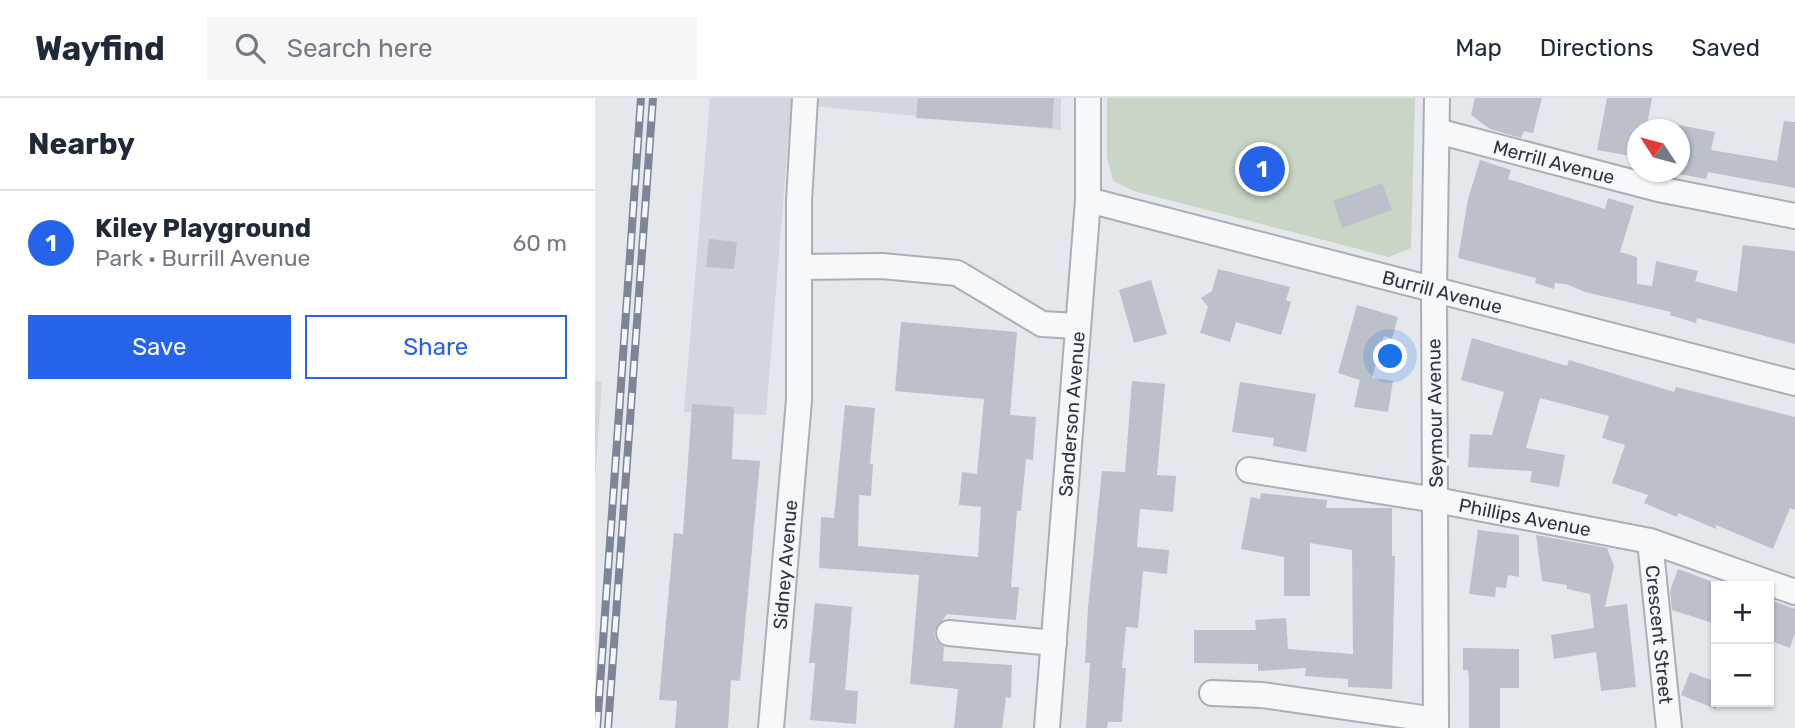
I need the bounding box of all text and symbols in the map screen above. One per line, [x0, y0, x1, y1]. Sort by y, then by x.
search box [207, 17, 697, 80]
text: Wayfind [35, 29, 165, 68]
icon: search [231, 29, 269, 67]
text: Search here [287, 33, 433, 64]
text: Map [1455, 34, 1502, 62]
text: Directions [1540, 34, 1653, 62]
text: Saved [1691, 34, 1760, 62]
north arrow [1627, 119, 1690, 182]
text: Nearby [28, 126, 135, 162]
street label: Merrill Avenue [1491, 135, 1617, 189]
pin: 1 [1239, 143, 1285, 195]
text: Kiley Playground [95, 213, 311, 244]
text: 1 [45, 229, 57, 257]
text: 60 m [512, 229, 567, 257]
text: Park · Burrill Avenue [95, 244, 311, 272]
street label: Burrill Avenue [1380, 265, 1505, 318]
button: Save [28, 315, 291, 379]
button: Share [305, 315, 567, 379]
street label: Sanderson Avenue [1053, 330, 1089, 498]
street label: Seymour Avenue [1422, 338, 1448, 488]
your location [1373, 339, 1407, 373]
street label: Phillips Avenue [1457, 493, 1593, 541]
street label: Sidney Avenue [768, 499, 802, 630]
street label: Crescent Street [1641, 564, 1678, 706]
map controls [1711, 581, 1774, 707]
button: + [1711, 581, 1774, 644]
button: − [1711, 644, 1774, 707]

